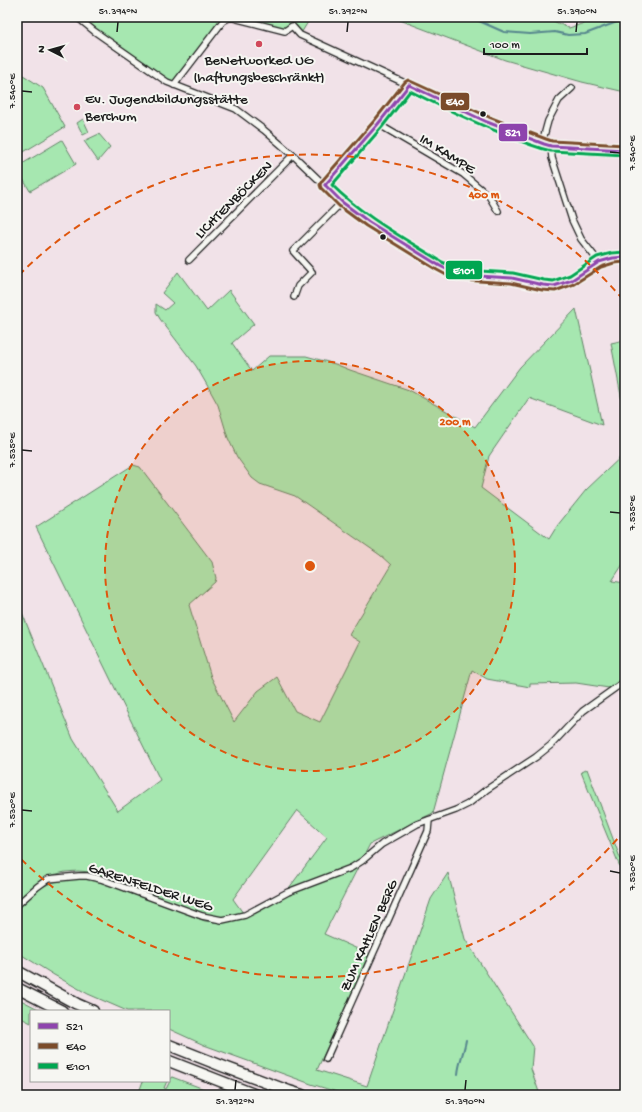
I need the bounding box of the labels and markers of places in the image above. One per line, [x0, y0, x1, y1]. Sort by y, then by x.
marker: BeNetworked UG (haftungsbeschränkt) [254, 39, 264, 49]
place label: BeNetworked UG (haftungsbeschränkt) [193, 52, 325, 87]
place label: Ev. Jugendbildungsstätte Berchum [84, 91, 248, 126]
marker: Ev. Jugendbildungsstätte Berchum [72, 102, 82, 112]
unlabelled marker [478, 109, 488, 119]
unlabelled marker [378, 232, 388, 242]
centre of rings [303, 559, 317, 573]

